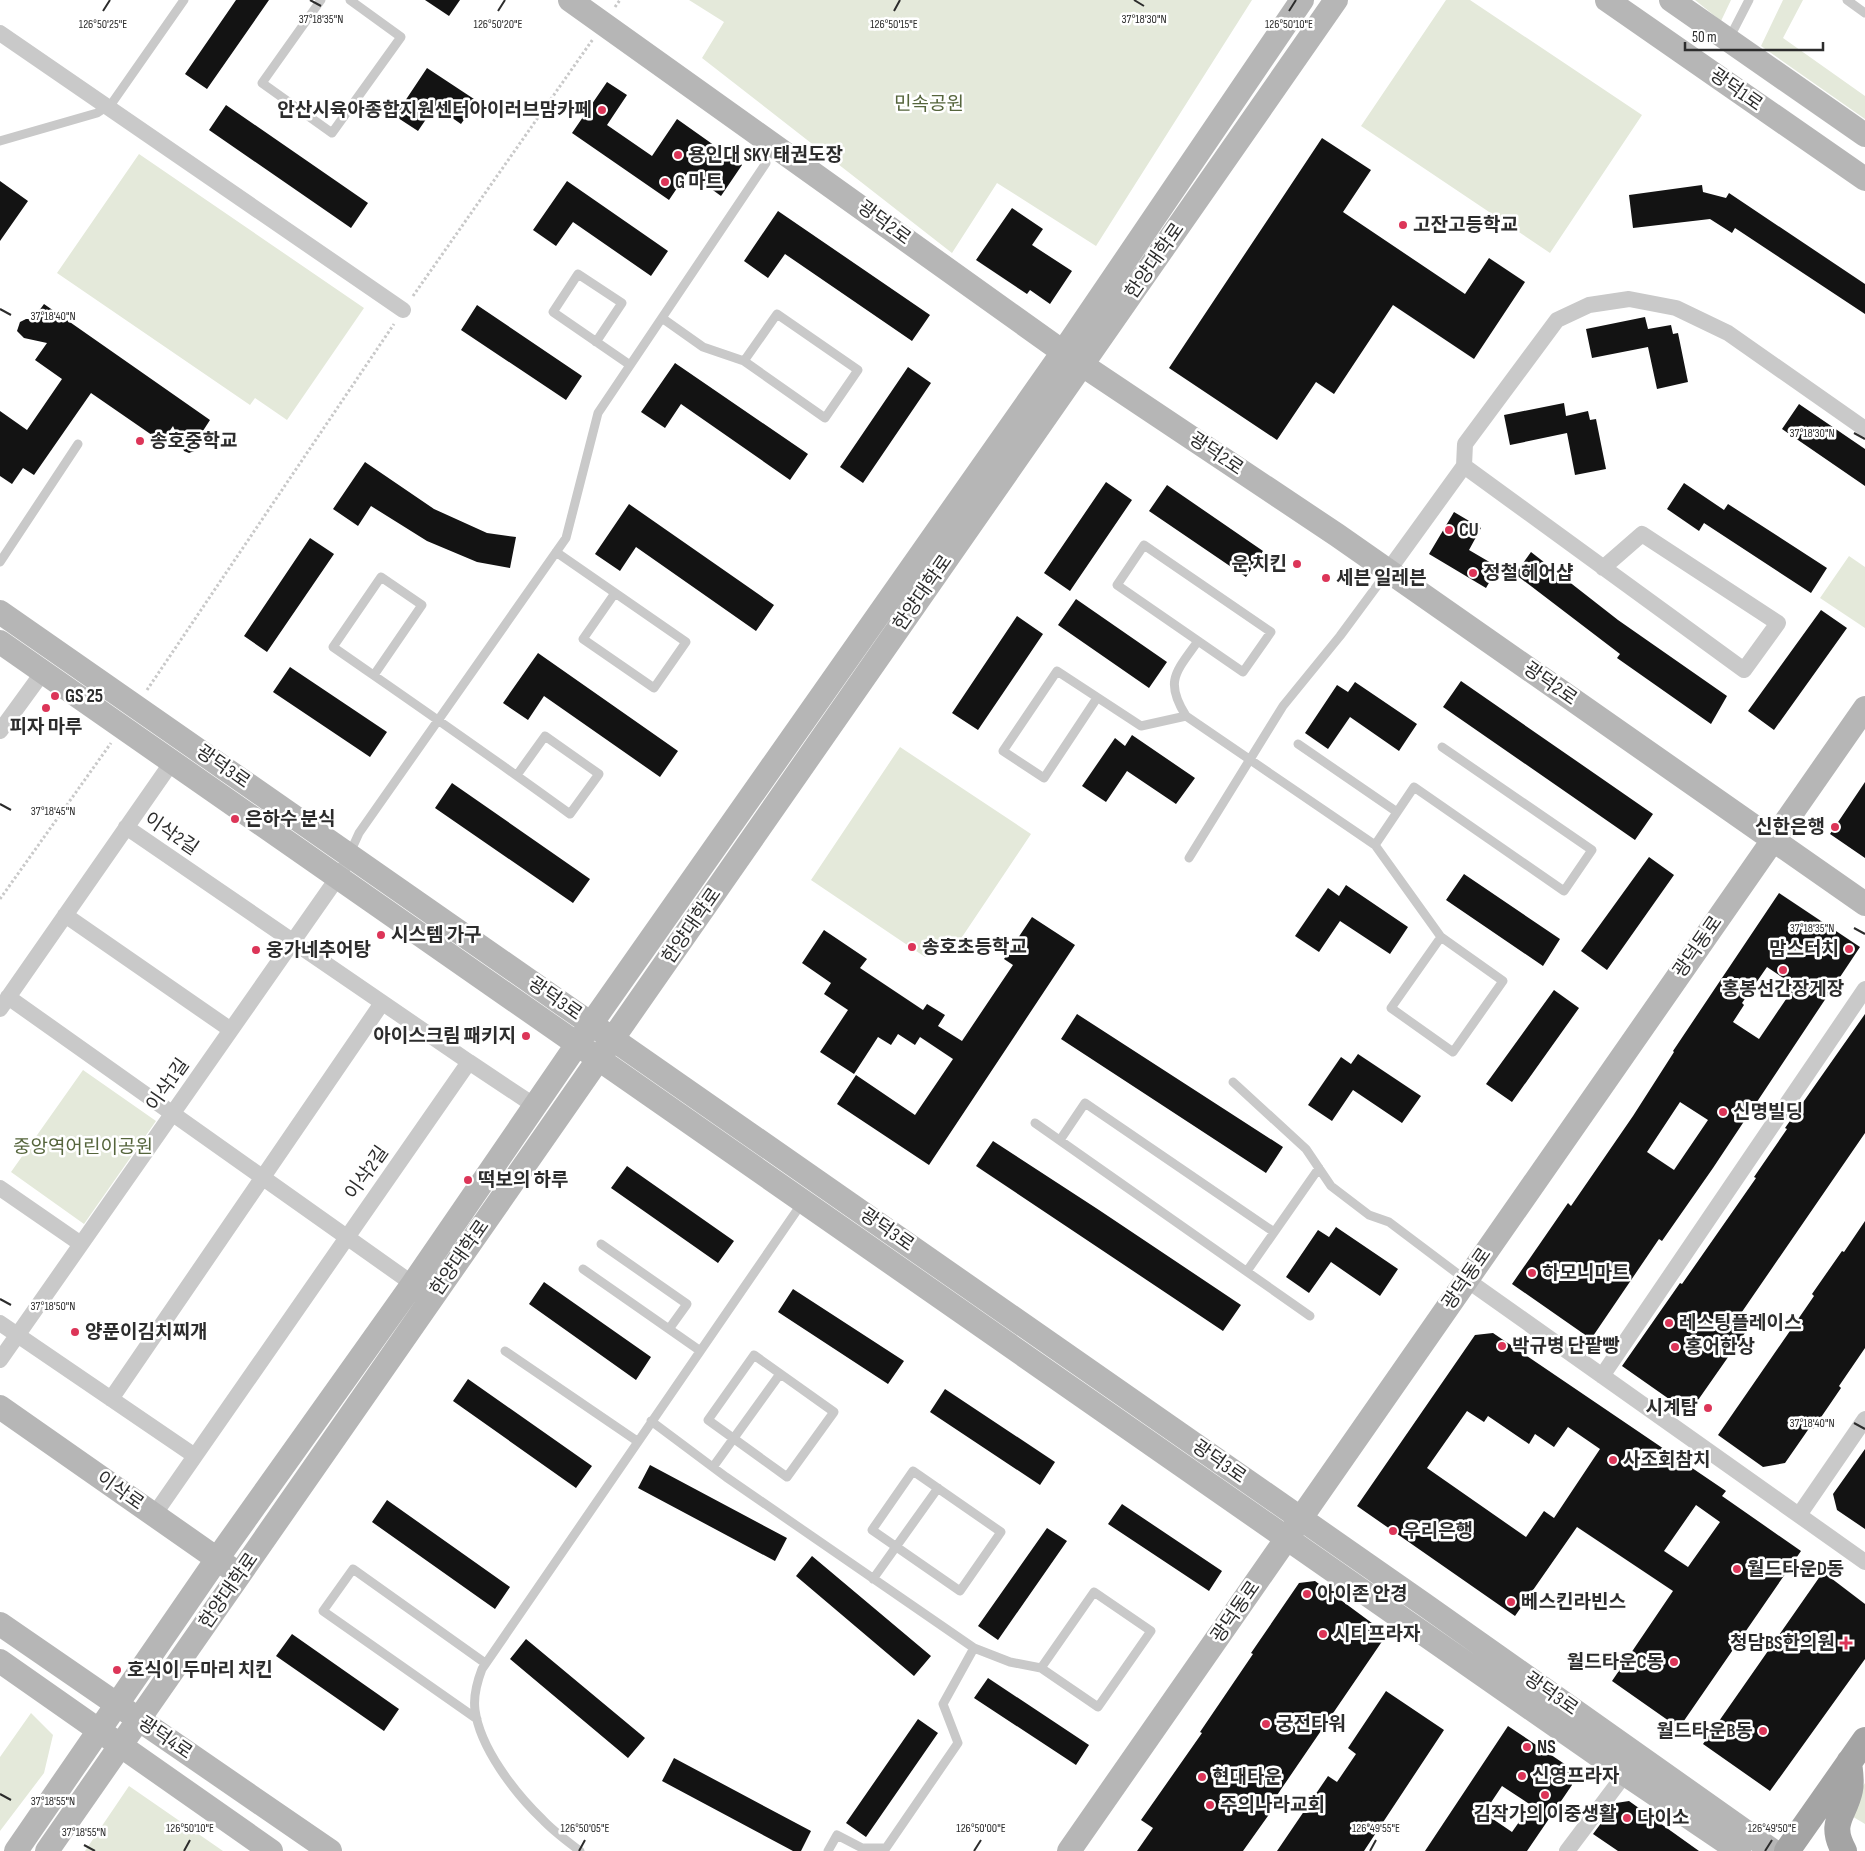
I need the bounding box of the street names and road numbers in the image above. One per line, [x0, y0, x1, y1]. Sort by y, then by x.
street label: 광덕1로 [1705, 64, 1767, 116]
street label: 광덕2로 [853, 196, 915, 250]
street label: 한양대학로 [1121, 219, 1189, 303]
street label: 광덕2로 [1185, 428, 1247, 480]
street label: 한양대학로 [889, 551, 957, 635]
street label: 광덕2로 [1519, 657, 1581, 711]
street label: 광덕3로 [192, 740, 254, 794]
street label: 이삭2길 [140, 808, 202, 860]
street label: 한양대학로 [658, 884, 726, 968]
street label: 광덕동로 [1669, 912, 1727, 982]
street label: 광덕3로 [524, 972, 586, 1026]
street label: 이삭1길 [142, 1054, 194, 1116]
street label: 이삭2길 [340, 1142, 394, 1204]
street label: 광덕3로 [856, 1203, 918, 1257]
street label: 한양대학로 [426, 1216, 494, 1300]
street label: 광덕동로 [1438, 1244, 1496, 1314]
street label: 광덕3로 [1188, 1435, 1250, 1489]
street label: 이삭로 [92, 1467, 148, 1515]
street label: 한양대학로 [195, 1549, 263, 1633]
street label: 광덕동로 [1207, 1577, 1265, 1647]
street label: 광덕3로 [1520, 1667, 1582, 1721]
street label: 광덕4로 [134, 1712, 196, 1764]

